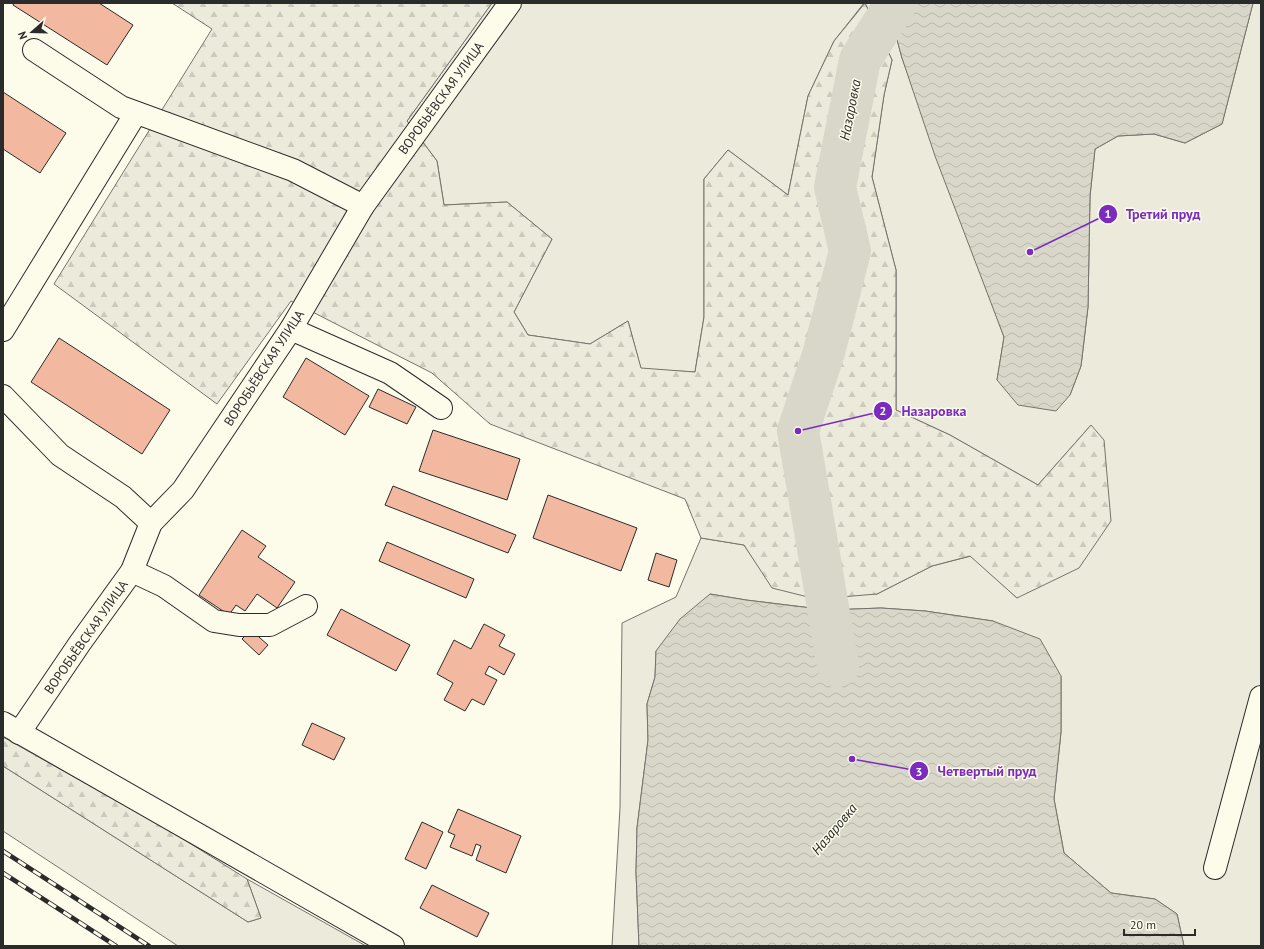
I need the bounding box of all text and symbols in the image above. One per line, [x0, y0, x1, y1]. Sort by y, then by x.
north arrow [12, 12, 52, 52]
text: N [15, 30, 30, 41]
street label: ВОРОБЬЁВСКАЯ УЛИЦА [394, 38, 488, 158]
water label: Назаровка [835, 78, 865, 142]
callout: Третий пруд [1098, 201, 1208, 227]
text: Третий пруд [1126, 205, 1200, 223]
text: 1 [1105, 206, 1111, 221]
street label: ВОРОБЬЁВСКАЯ УЛИЦА [220, 306, 308, 429]
callout: Назаровка [873, 398, 974, 424]
text: Назаровка [902, 402, 967, 420]
text: 2 [880, 403, 886, 418]
street label: ВОРОБЬЁВСКАЯ УЛИЦА [40, 576, 132, 697]
callout: Четвертый пруд [909, 758, 1044, 784]
text: Четвертый пруд [937, 762, 1037, 780]
text: 3 [916, 764, 922, 779]
water label: Назаровка [807, 799, 861, 858]
scale bar [1124, 911, 1195, 937]
text: 20 m [1130, 917, 1156, 932]

